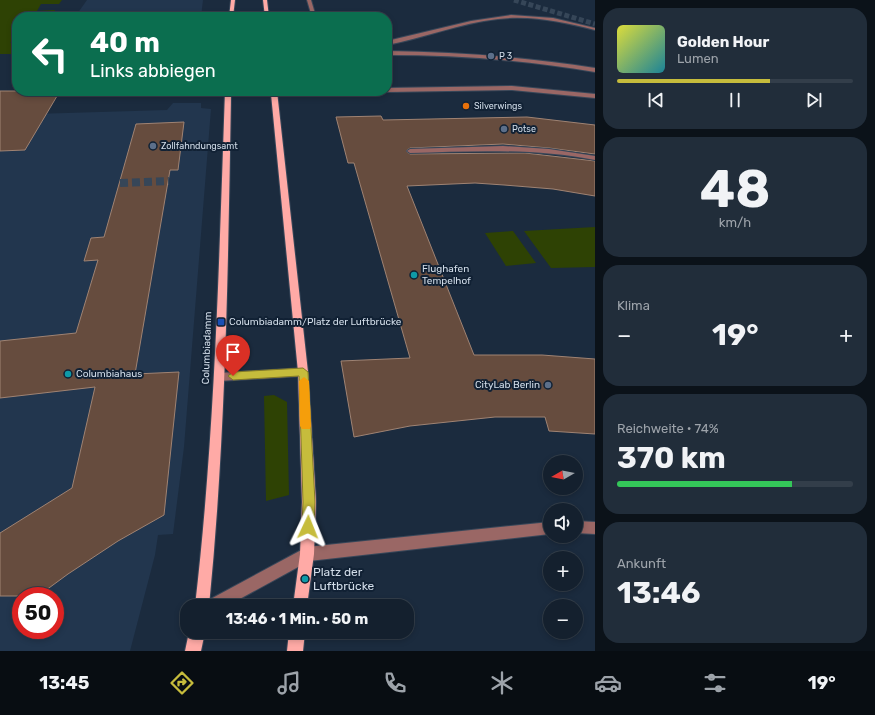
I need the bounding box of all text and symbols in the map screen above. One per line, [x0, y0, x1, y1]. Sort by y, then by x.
text: 40 m [90, 26, 160, 59]
icon: left [24, 28, 76, 80]
text: Golden Hour [677, 33, 769, 51]
marker: P 3 [486, 51, 496, 61]
place label: P 3 [499, 51, 512, 61]
text: Lumen [677, 51, 719, 66]
text: Links abbiegen [90, 60, 216, 82]
icon: previous [645, 89, 667, 111]
icon: pause [724, 89, 746, 111]
icon: next [803, 89, 825, 111]
marker: Silverwings [461, 101, 471, 111]
place label: Silverwings [474, 101, 522, 111]
marker: Potse [499, 124, 509, 134]
place label: Potse [512, 124, 536, 134]
marker: Zollfahndungsamt [148, 141, 158, 151]
place label: Zollfahndungsamt [161, 141, 238, 151]
text: 48 [700, 158, 770, 220]
text: km/h [719, 215, 751, 230]
place label: Flughafen Tempelhof [422, 263, 471, 287]
marker: Flughafen Tempelhof [409, 270, 419, 280]
text: Klima [617, 298, 650, 313]
street label: Columbiadamm [200, 311, 214, 385]
place label: Columbiadamm/Platz der Luftbrücke [229, 316, 402, 328]
marker: Columbiadamm/Platz der Luftbrücke [216, 317, 226, 327]
text: 19° [712, 317, 759, 353]
text: − [617, 322, 631, 349]
text: + [839, 322, 853, 349]
pin [216, 335, 250, 376]
icon: arrive [222, 341, 244, 363]
place label: Columbiahaus [76, 368, 142, 380]
marker: Columbiahaus [63, 369, 73, 379]
place label: CityLab Berlin [475, 379, 540, 391]
marker: CityLab Berlin [543, 380, 553, 390]
text: Reichweite · 74% [617, 421, 719, 436]
text: 370 km [617, 440, 726, 476]
north arrow [543, 455, 583, 495]
map controls [543, 455, 583, 639]
button: sound [543, 503, 583, 543]
position arrow [287, 506, 329, 548]
button: + [543, 551, 583, 591]
text: Ankunft [617, 556, 666, 571]
place label: Platz der Luftbrücke [313, 565, 375, 593]
marker: Platz der Luftbrücke [300, 574, 310, 584]
text: 13:46 [617, 575, 700, 611]
speed limit sign: 50 [12, 587, 64, 639]
button: − [543, 599, 583, 639]
text: 13:46 · 1 Min. · 50 m [226, 610, 368, 628]
icon: directions [168, 669, 196, 697]
icon: music [275, 669, 303, 697]
icon: phone [381, 669, 409, 697]
icon: climate [488, 669, 516, 697]
icon: car [594, 669, 622, 697]
icon: filters [701, 669, 729, 697]
text: 13:45 [39, 672, 89, 694]
text: 19° [808, 672, 836, 694]

